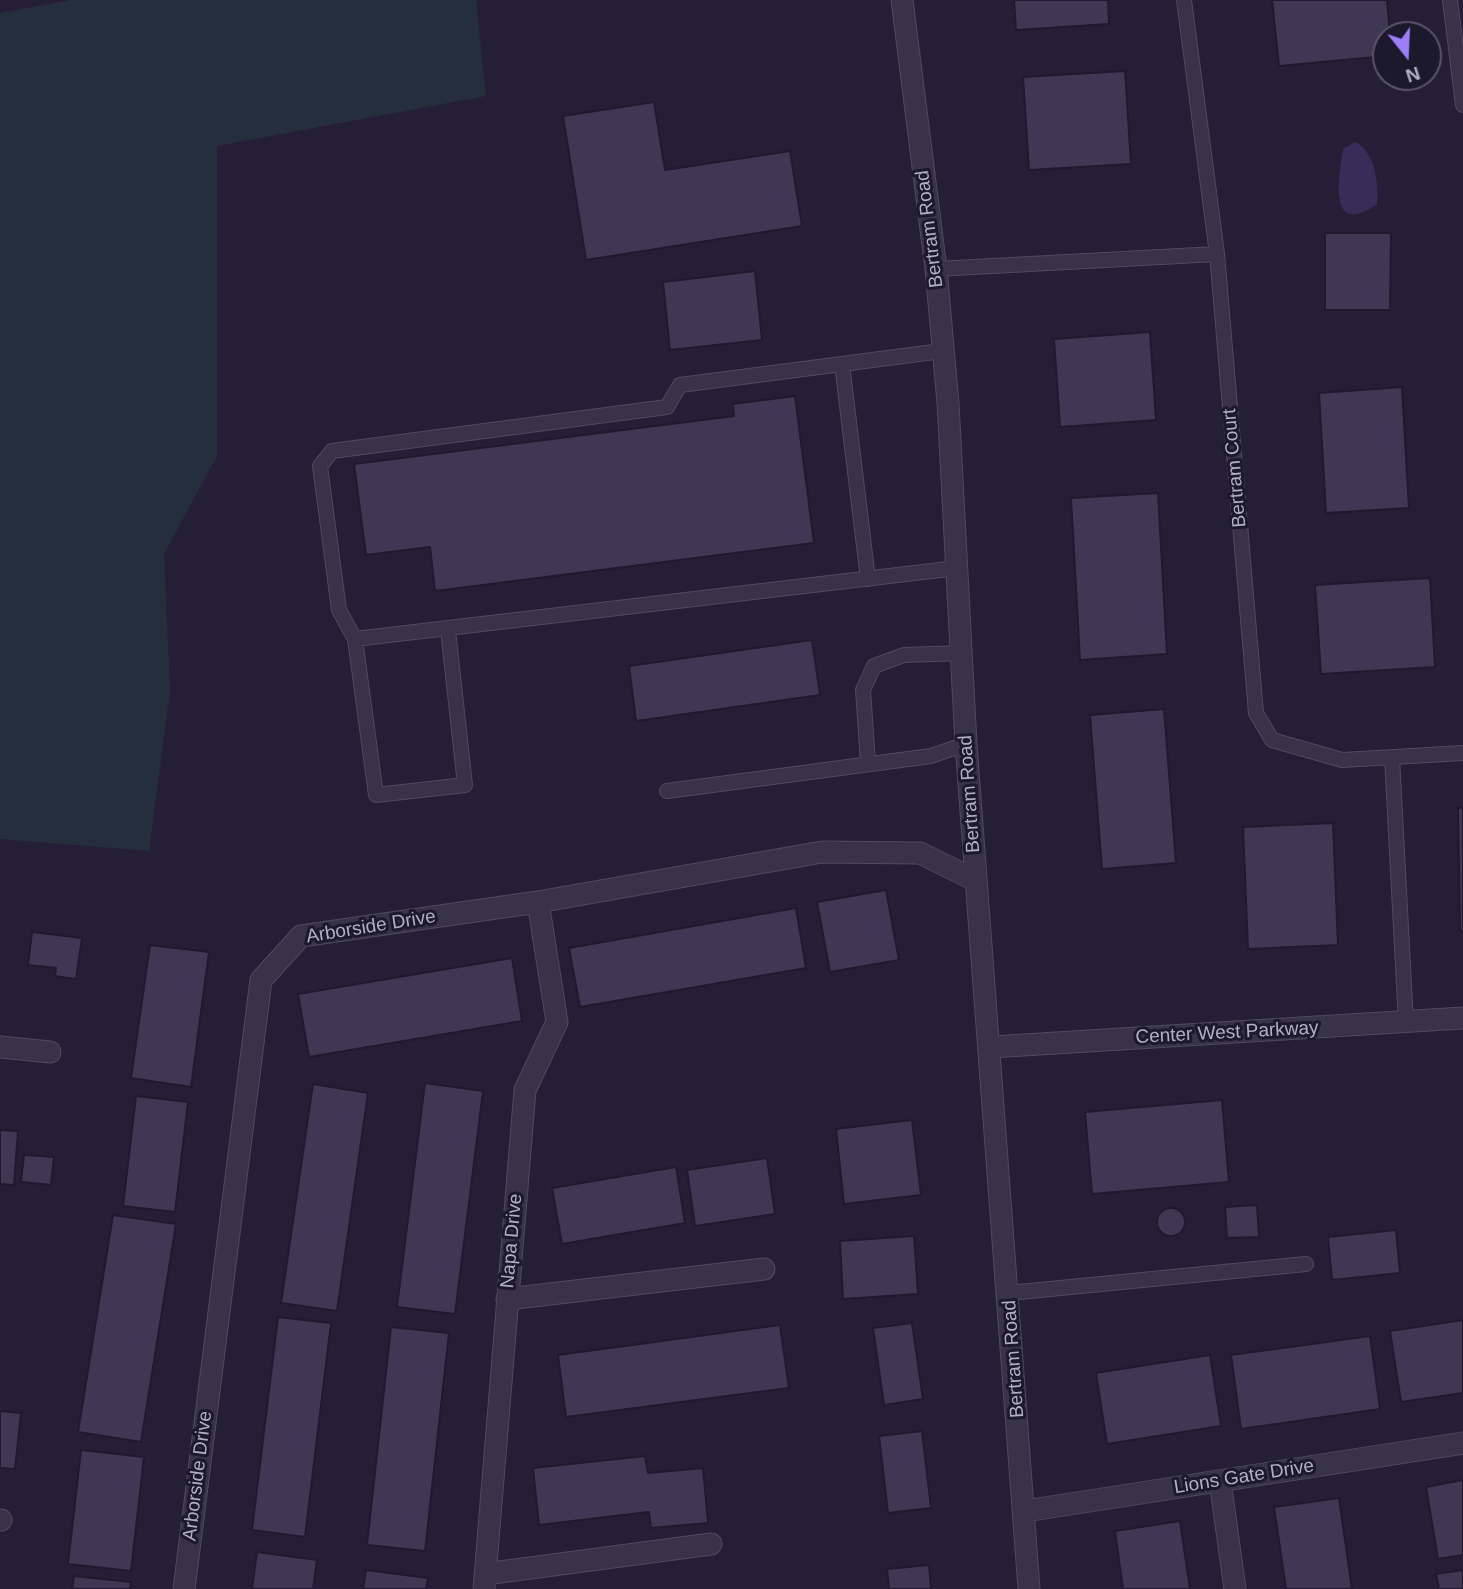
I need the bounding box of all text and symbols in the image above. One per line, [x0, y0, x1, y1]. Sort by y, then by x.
north arrow [1372, 21, 1442, 91]
text: N [1403, 62, 1423, 87]
street label: Bertram Road [911, 169, 949, 289]
street label: Bertram Court [1218, 408, 1252, 528]
street label: Bertram Road [955, 734, 985, 854]
street label: Arborside Drive [305, 905, 437, 949]
street label: Center West Parkway [1135, 1017, 1319, 1049]
street label: Napa Drive [497, 1193, 527, 1289]
street label: Bertram Road [999, 1299, 1029, 1419]
street label: Arborside Drive [179, 1410, 217, 1542]
street label: Lions Gate Drive [1172, 1455, 1316, 1499]

